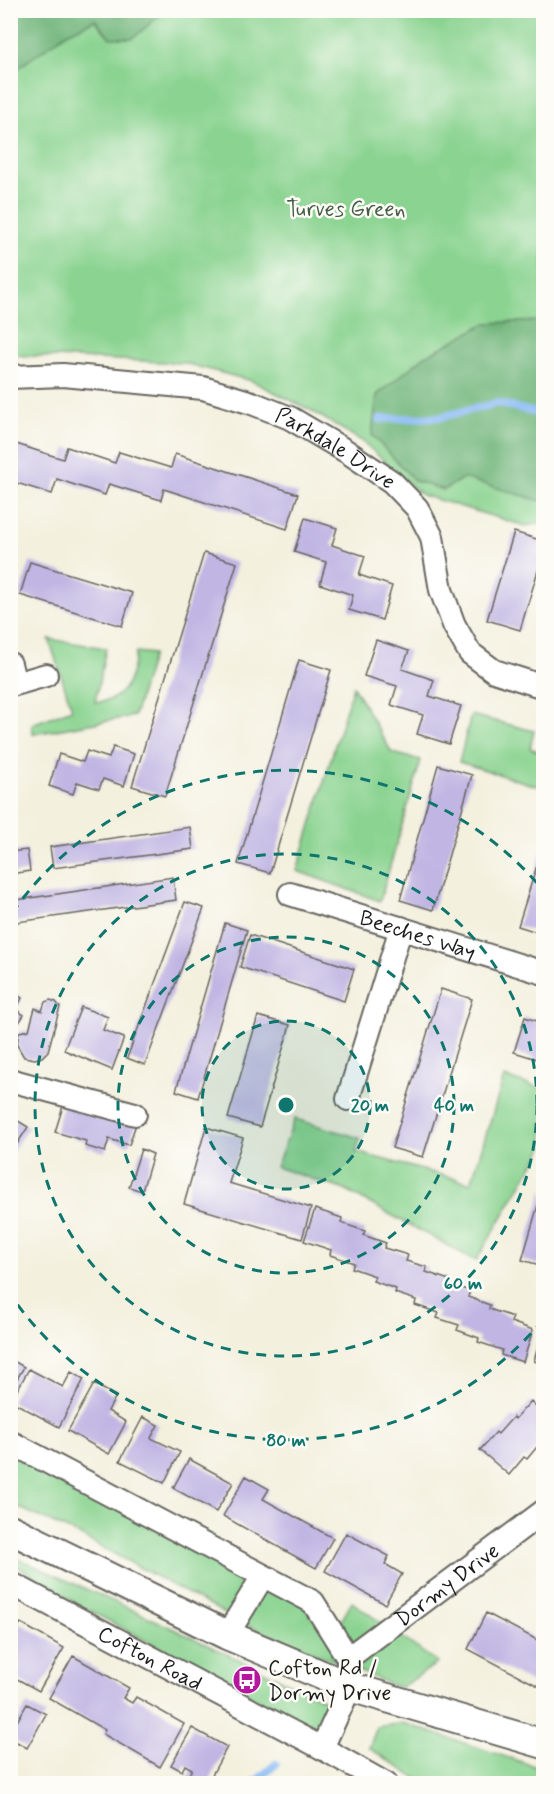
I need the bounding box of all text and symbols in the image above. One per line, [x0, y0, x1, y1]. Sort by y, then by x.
park label: Turves Green [286, 196, 406, 224]
street label: Parkdale Drive [271, 402, 400, 496]
street label: Beeches Way [356, 904, 479, 967]
text: 20 m [351, 1094, 389, 1118]
text: 40 m [434, 1094, 474, 1118]
centre of rings [276, 1095, 296, 1115]
text: 60 m [444, 1272, 482, 1296]
text: 80 m [266, 1429, 306, 1453]
street label: Dormy Drive [390, 1538, 505, 1634]
street label: Cofton Road [93, 1620, 207, 1698]
place label: Cofton Rd / Dormy Drive [268, 1655, 391, 1708]
bus stop icon: Cofton Rd / Dormy Drive [231, 1664, 263, 1696]

